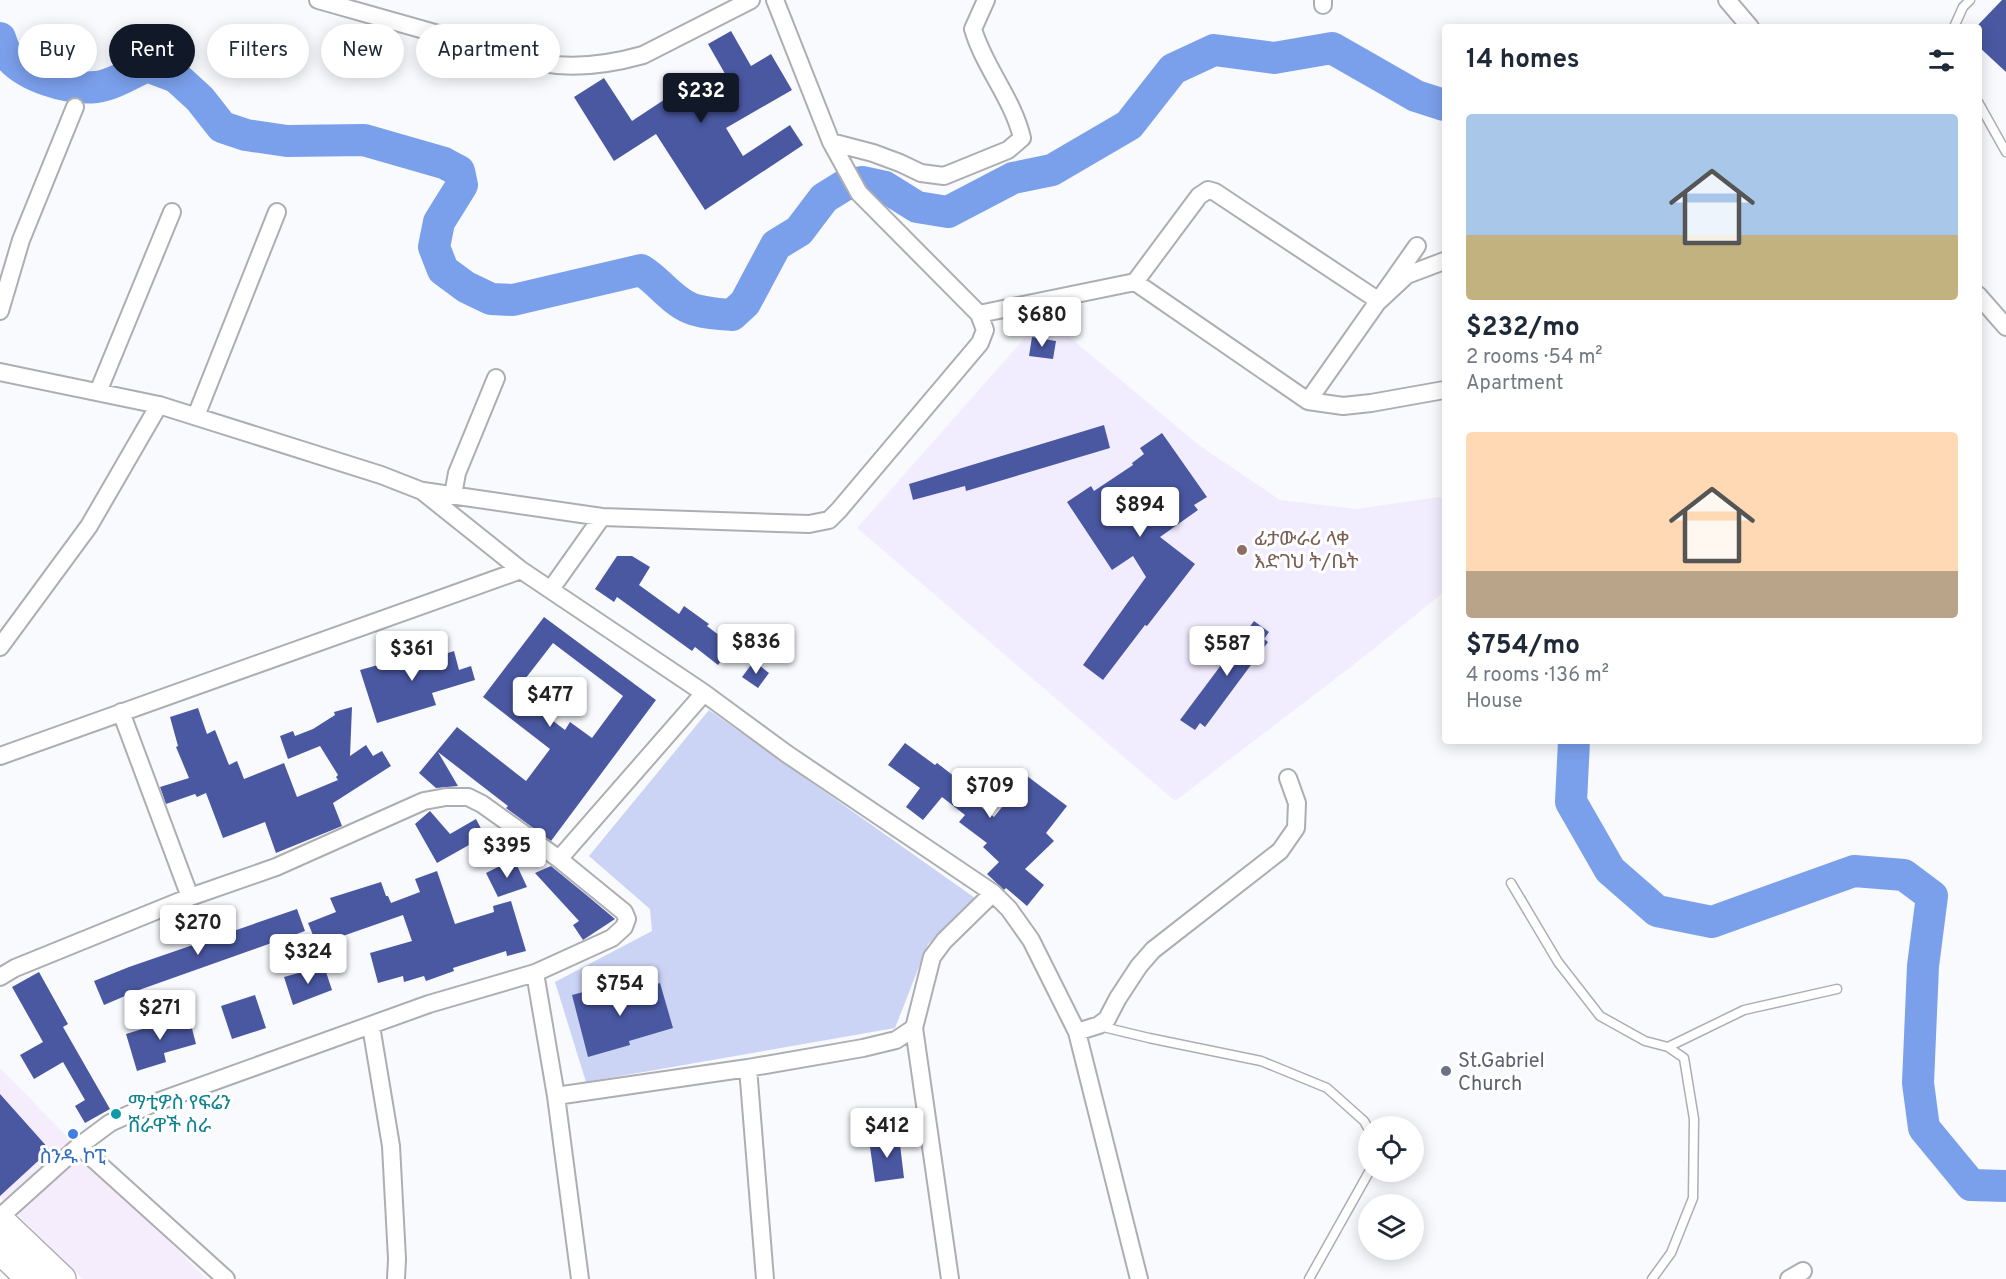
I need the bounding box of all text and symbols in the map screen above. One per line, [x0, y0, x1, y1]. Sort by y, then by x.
chip: Buy [18, 24, 97, 78]
chip: Rent [109, 24, 195, 78]
chip: Filters [207, 24, 309, 78]
chip: New [321, 24, 404, 78]
chip: Apartment [416, 24, 560, 78]
text: 14 homes [1466, 44, 1580, 77]
icon: filters [1925, 44, 1958, 77]
pin: $232 [665, 73, 737, 124]
text: $232 [677, 79, 725, 105]
icon: home [1658, 153, 1766, 261]
pin: $680 [1006, 297, 1078, 348]
text: $680 [1017, 303, 1067, 329]
text: $232/mo [1466, 312, 1580, 345]
text: 2 rooms · 54 m² [1466, 345, 1603, 371]
text: Apartment [1466, 371, 1564, 397]
icon: home [1658, 471, 1766, 579]
pin: $894 [1104, 487, 1176, 538]
text: $894 [1115, 493, 1165, 519]
place label: ፊታውራሪ ላቀ እድገህ ት/ቤት [1254, 527, 1359, 576]
marker: ፊታውራሪ ላቀ እድገህ ት/ቤት [1235, 543, 1249, 557]
pin: $836 [720, 624, 792, 675]
pin: $587 [1191, 626, 1263, 677]
text: $836 [732, 630, 780, 656]
text: $754/mo [1466, 630, 1580, 663]
pin: $361 [376, 631, 448, 682]
text: $587 [1203, 632, 1251, 658]
text: $361 [390, 637, 434, 663]
text: 4 rooms · 136 m² [1466, 663, 1609, 689]
pin: $477 [514, 677, 586, 728]
text: $477 [527, 683, 573, 709]
text: House [1466, 689, 1522, 715]
pin: $709 [954, 768, 1026, 819]
text: $709 [966, 774, 1014, 800]
pin: $395 [471, 828, 543, 879]
text: $395 [483, 834, 531, 860]
pin: $270 [162, 905, 234, 956]
text: $270 [174, 911, 222, 937]
pin: $324 [272, 934, 344, 985]
text: $324 [284, 940, 332, 966]
pin: $754 [584, 966, 656, 1017]
text: $754 [596, 972, 644, 998]
pin: $271 [124, 990, 196, 1041]
text: $271 [138, 996, 182, 1022]
place label: St.Gabriel Church [1458, 1049, 1545, 1098]
marker: St.Gabriel Church [1439, 1064, 1453, 1078]
place label: ማቲዎስ የፍሬን ሸራዋች ስራ [128, 1091, 231, 1140]
marker: ማቲዎስ የፍሬን ሸራዋች ስራ [109, 1107, 123, 1121]
pin: $412 [851, 1108, 923, 1159]
text: $412 [864, 1114, 910, 1140]
map controls [1358, 1116, 1424, 1260]
button: locate [1358, 1116, 1424, 1182]
marker: ስንዱ ኮፒ [66, 1127, 80, 1141]
place label: ስንዱ ኮፒ [39, 1145, 107, 1171]
button: layers [1358, 1194, 1424, 1260]

